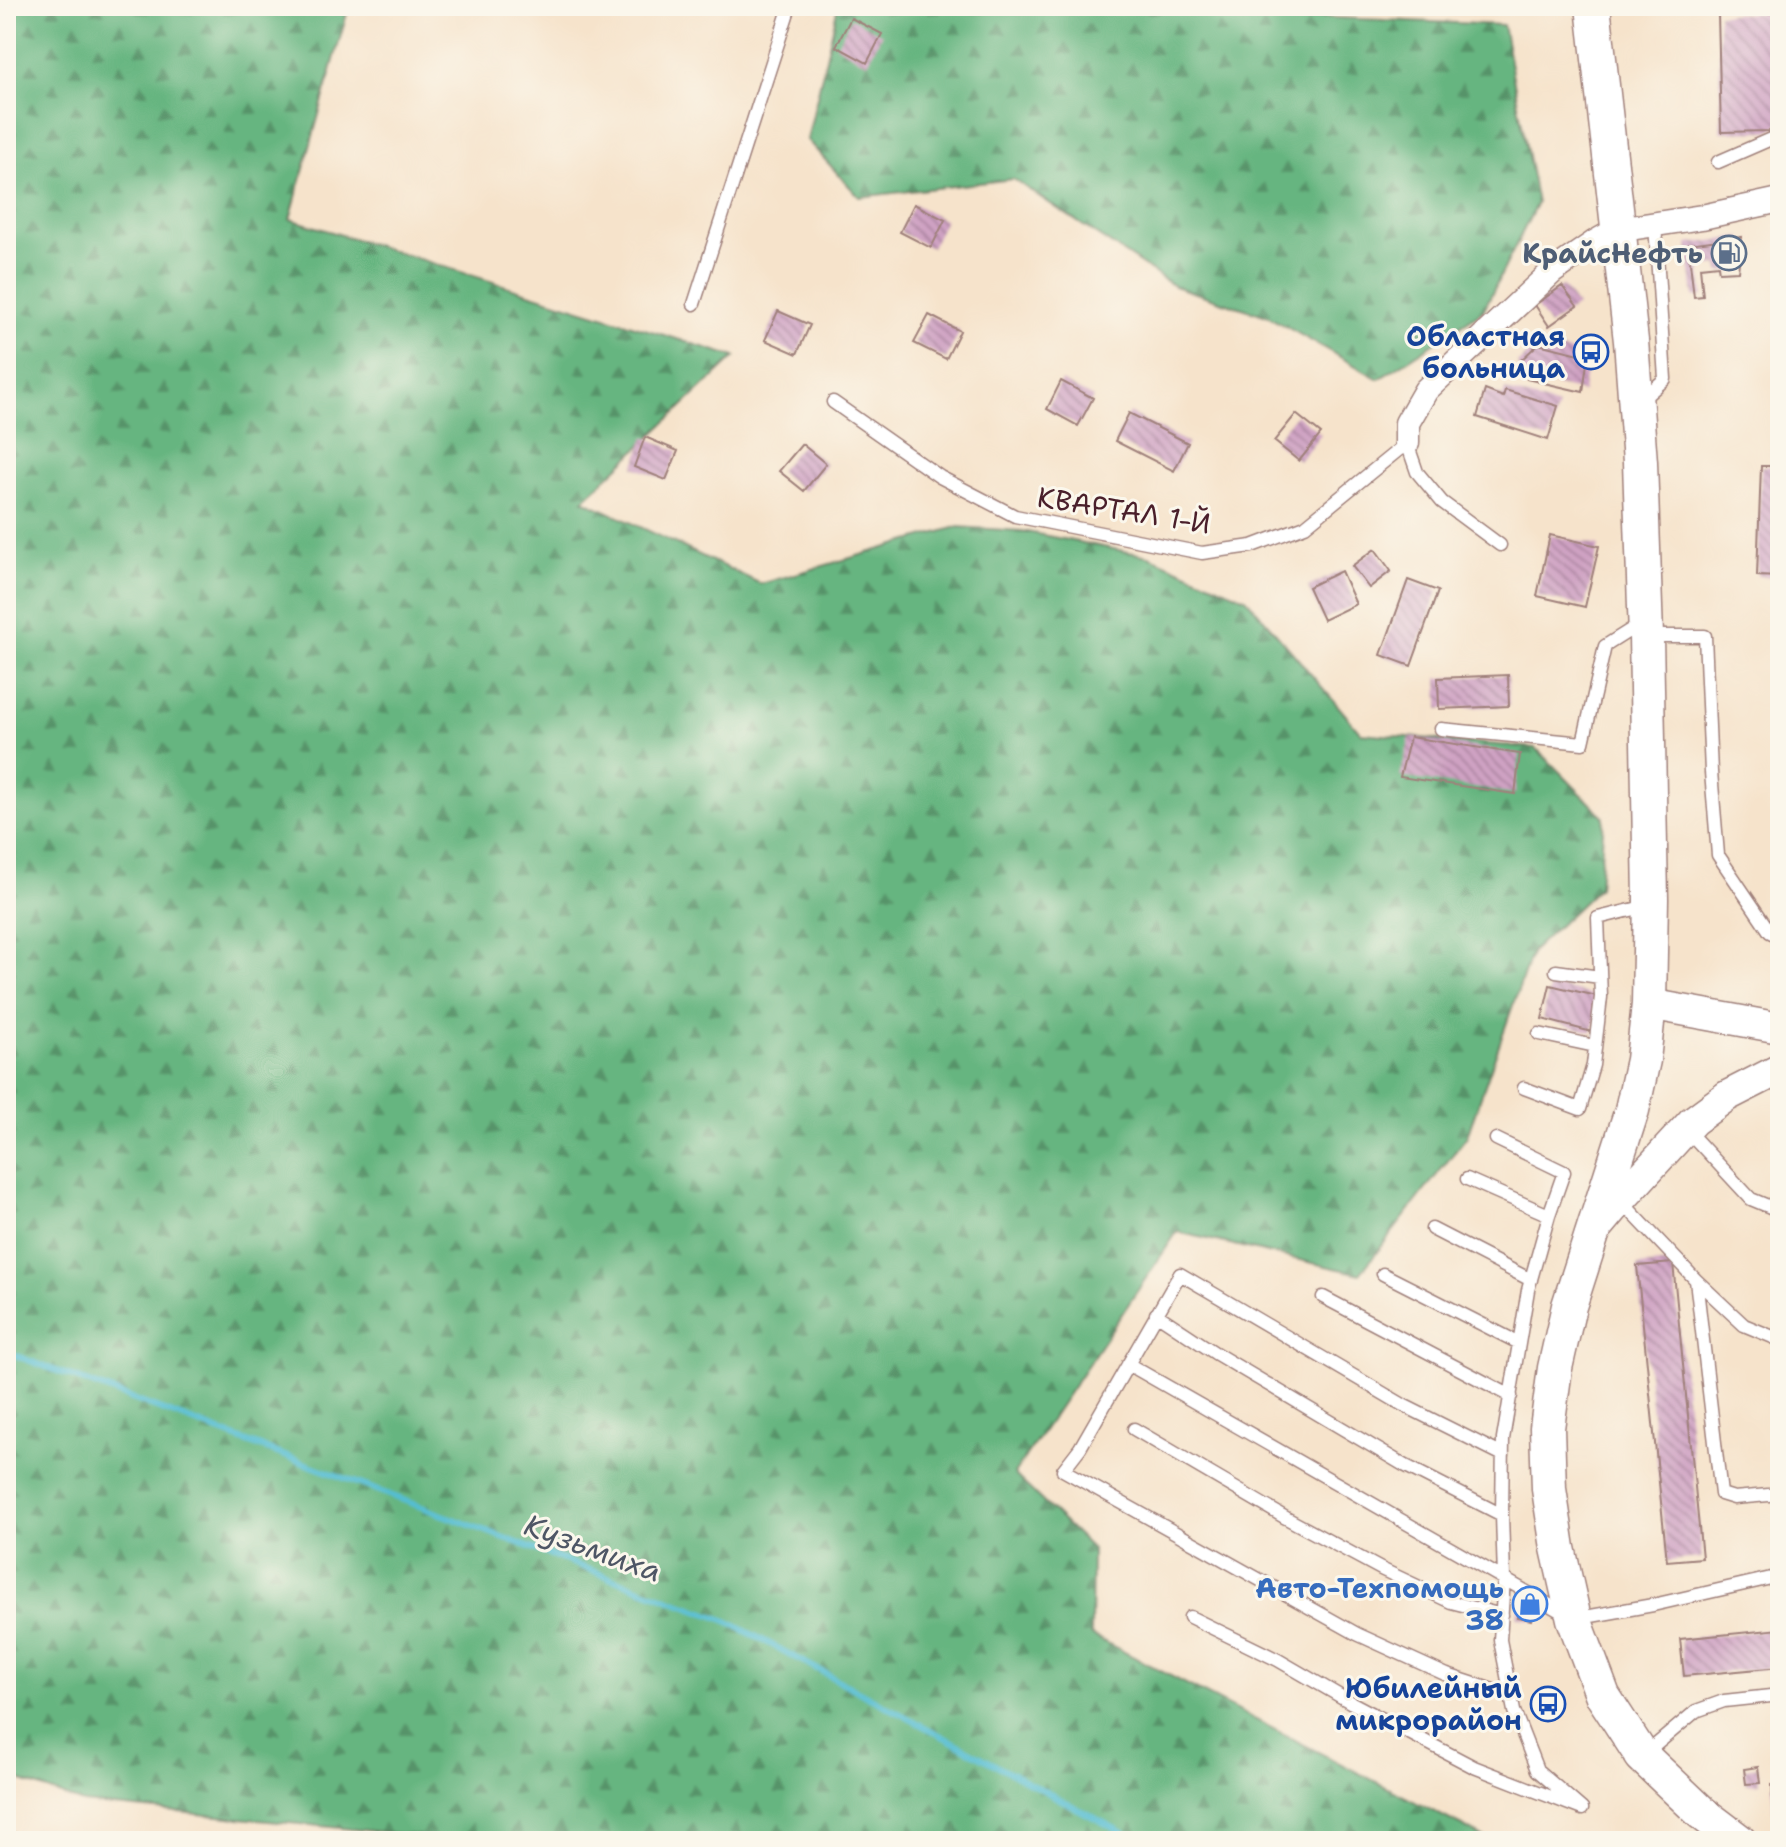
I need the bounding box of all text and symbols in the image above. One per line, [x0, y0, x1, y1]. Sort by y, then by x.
place label: КрайсНефть [1522, 234, 1703, 272]
fuel station icon: КрайсНефть [1710, 234, 1748, 272]
place label: Областная больница [1406, 317, 1565, 387]
bus stop icon: Областная больница [1572, 333, 1610, 371]
street label: КВАРТАЛ 1-Й [1035, 478, 1213, 542]
water label: Кузьмиха [519, 1504, 667, 1592]
place label: Авто-Техпомощь 38 [1255, 1569, 1504, 1639]
shop icon: Авто-Техпомощь 38 [1511, 1585, 1549, 1623]
place label: Юбилейный микрорайон [1335, 1669, 1522, 1739]
bus stop icon: Юбилейный микрорайон [1529, 1685, 1567, 1723]

